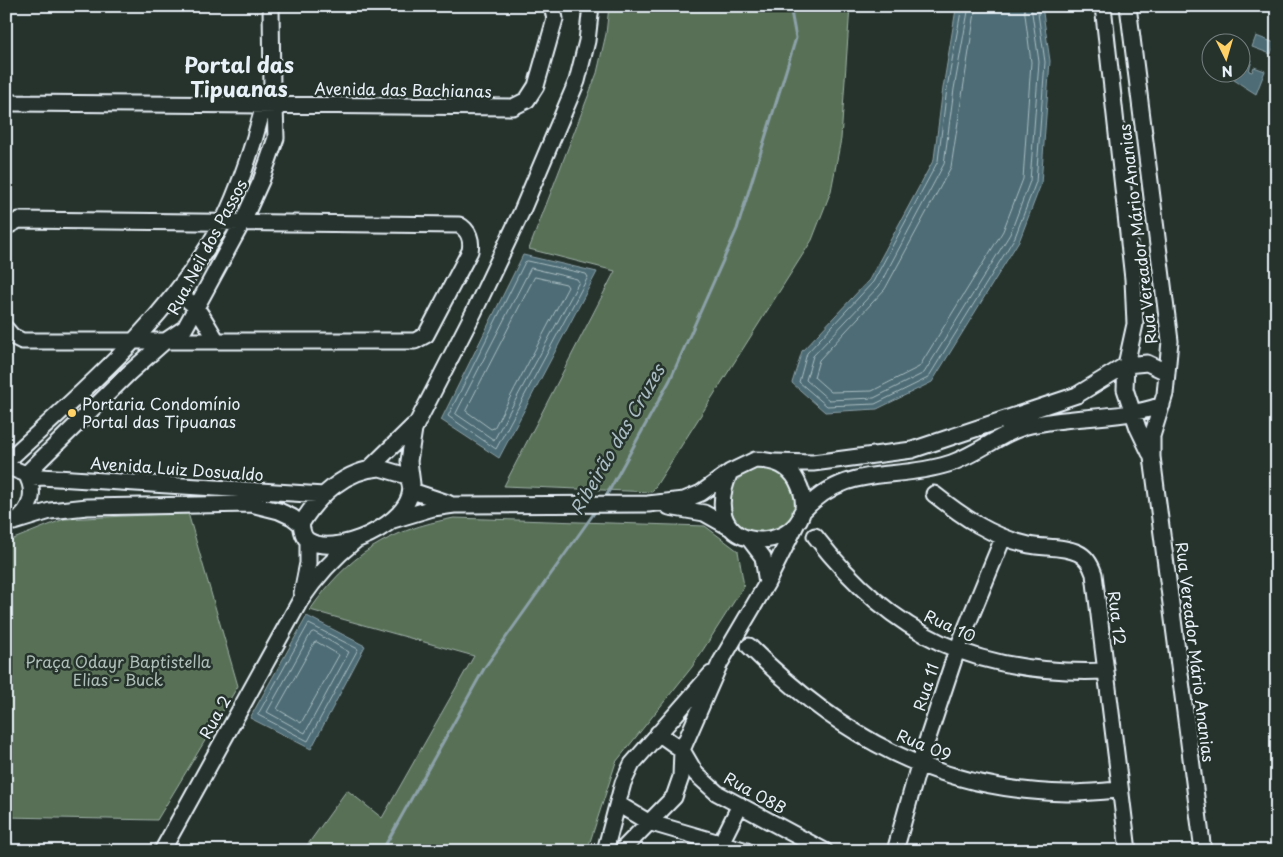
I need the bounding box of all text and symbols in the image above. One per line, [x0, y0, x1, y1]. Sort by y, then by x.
north arrow [1200, 32, 1250, 82]
district label: Portal das Tipuanas [184, 48, 294, 104]
text: N [1221, 61, 1234, 82]
street label: Avenida das Bachianas [314, 75, 492, 103]
street label: Rua Vereador Mário Ananias [1112, 123, 1162, 346]
street label: Rua Neil dos Passos [160, 174, 252, 319]
water label: Ribeirão das Cruzes [563, 358, 672, 519]
place label: Portaria Condomínio Portal das Tipuanas [82, 391, 241, 433]
marker: Portaria Condomínio Portal das Tipuanas [66, 407, 78, 419]
street label: Avenida Luiz Dosualdo [90, 450, 265, 486]
street label: Rua Vereador Mário Ananias [1171, 540, 1221, 763]
street label: Rua 12 [1103, 589, 1133, 646]
street label: Rua 10 [921, 603, 980, 647]
park label: Praça Odayr Baptistella Elias - Buck [25, 649, 211, 691]
street label: Rua 11 [906, 660, 944, 714]
street label: Rua 2 [192, 690, 236, 743]
street label: Rua 09 [893, 722, 956, 766]
street label: Rua 08B [720, 765, 791, 819]

